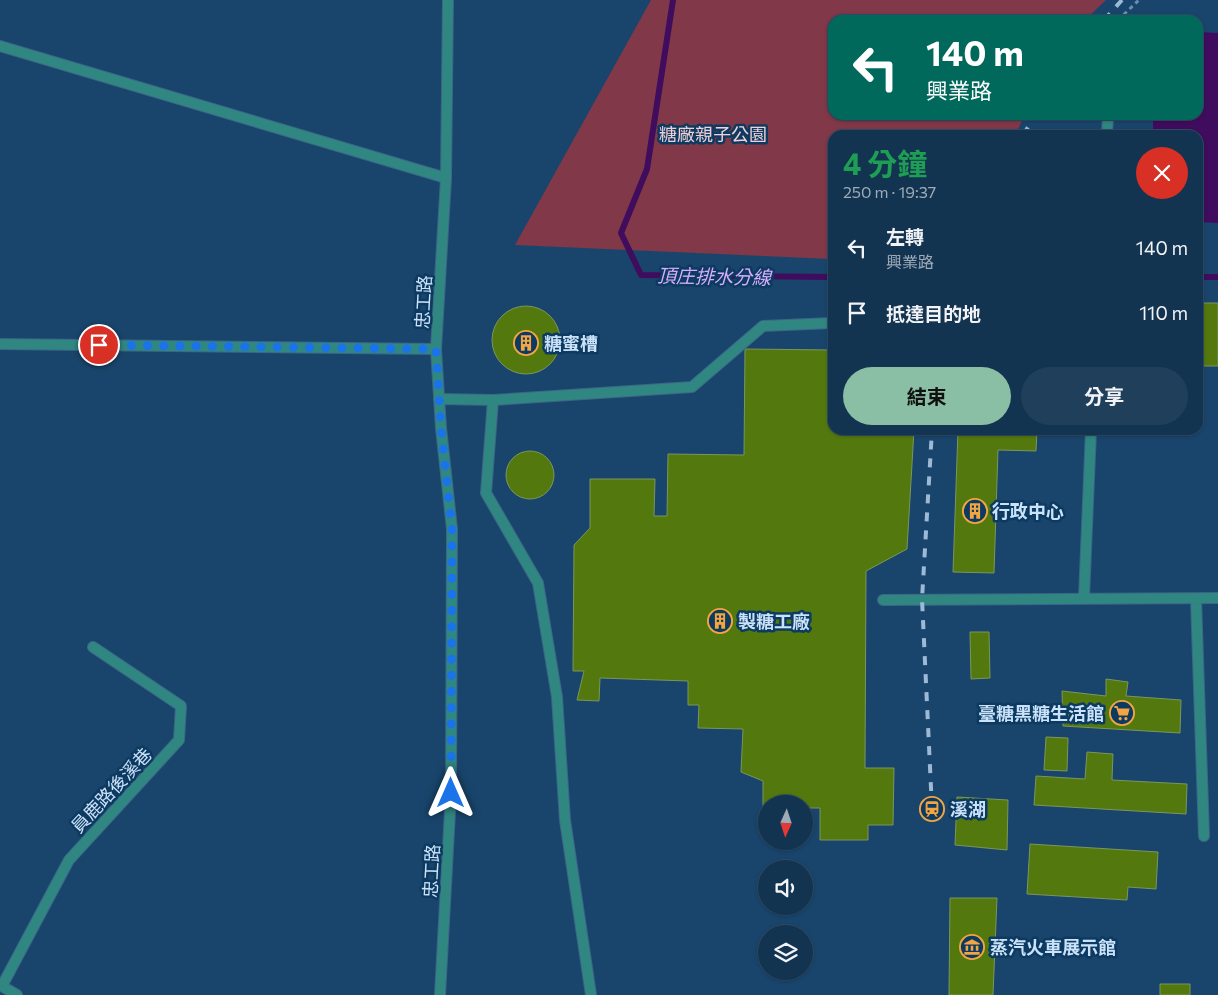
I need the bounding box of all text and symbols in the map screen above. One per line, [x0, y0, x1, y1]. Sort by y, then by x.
text: 140 m [926, 30, 1024, 73]
icon: left [843, 35, 908, 100]
text: 興業路 [926, 77, 992, 104]
park label: 糖廠親子公園 [659, 123, 767, 145]
text: 4 分鐘 [843, 144, 927, 181]
button: close [1136, 147, 1188, 199]
text: 250 m · 19:37 [843, 182, 936, 201]
text: 左轉 [886, 225, 924, 248]
icon: left [843, 234, 871, 262]
text: 140 m [1136, 236, 1188, 259]
text: 興業路 [886, 252, 934, 271]
water label: 頂庄排水分線 [657, 264, 773, 289]
street label: 忠工路 [411, 274, 435, 330]
icon: arrive [843, 299, 871, 327]
text: 110 m [1139, 301, 1188, 324]
text: 抵達目的地 [886, 302, 981, 325]
pin [78, 324, 120, 366]
building icon: 糖蜜槽 [513, 330, 539, 356]
icon: arrive [85, 331, 113, 359]
place label: 糖蜜槽 [544, 332, 598, 354]
button: 結束 [843, 367, 1011, 425]
button: 分享 [1021, 367, 1188, 425]
building icon: 行政中心 [962, 498, 988, 524]
place label: 行政中心 [992, 500, 1064, 522]
building icon: 製糖工廠 [707, 608, 733, 634]
place label: 製糖工廠 [738, 610, 810, 632]
supermarket icon: 臺糖黑糖生活館 [1109, 700, 1135, 726]
place label: 臺糖黑糖生活館 [978, 702, 1104, 724]
street label: 員鹿路後溪巷 [66, 743, 156, 837]
position arrow [424, 766, 476, 818]
north arrow [758, 795, 812, 850]
map controls [758, 795, 813, 980]
station icon: 溪湖 [919, 796, 945, 822]
place label: 溪湖 [950, 798, 986, 820]
street label: 忠工路 [419, 843, 443, 899]
button: sound [758, 860, 813, 915]
button: layers [758, 925, 813, 980]
museum icon: 蒸汽火車展示館 [959, 934, 985, 960]
place label: 蒸汽火車展示館 [990, 936, 1116, 958]

